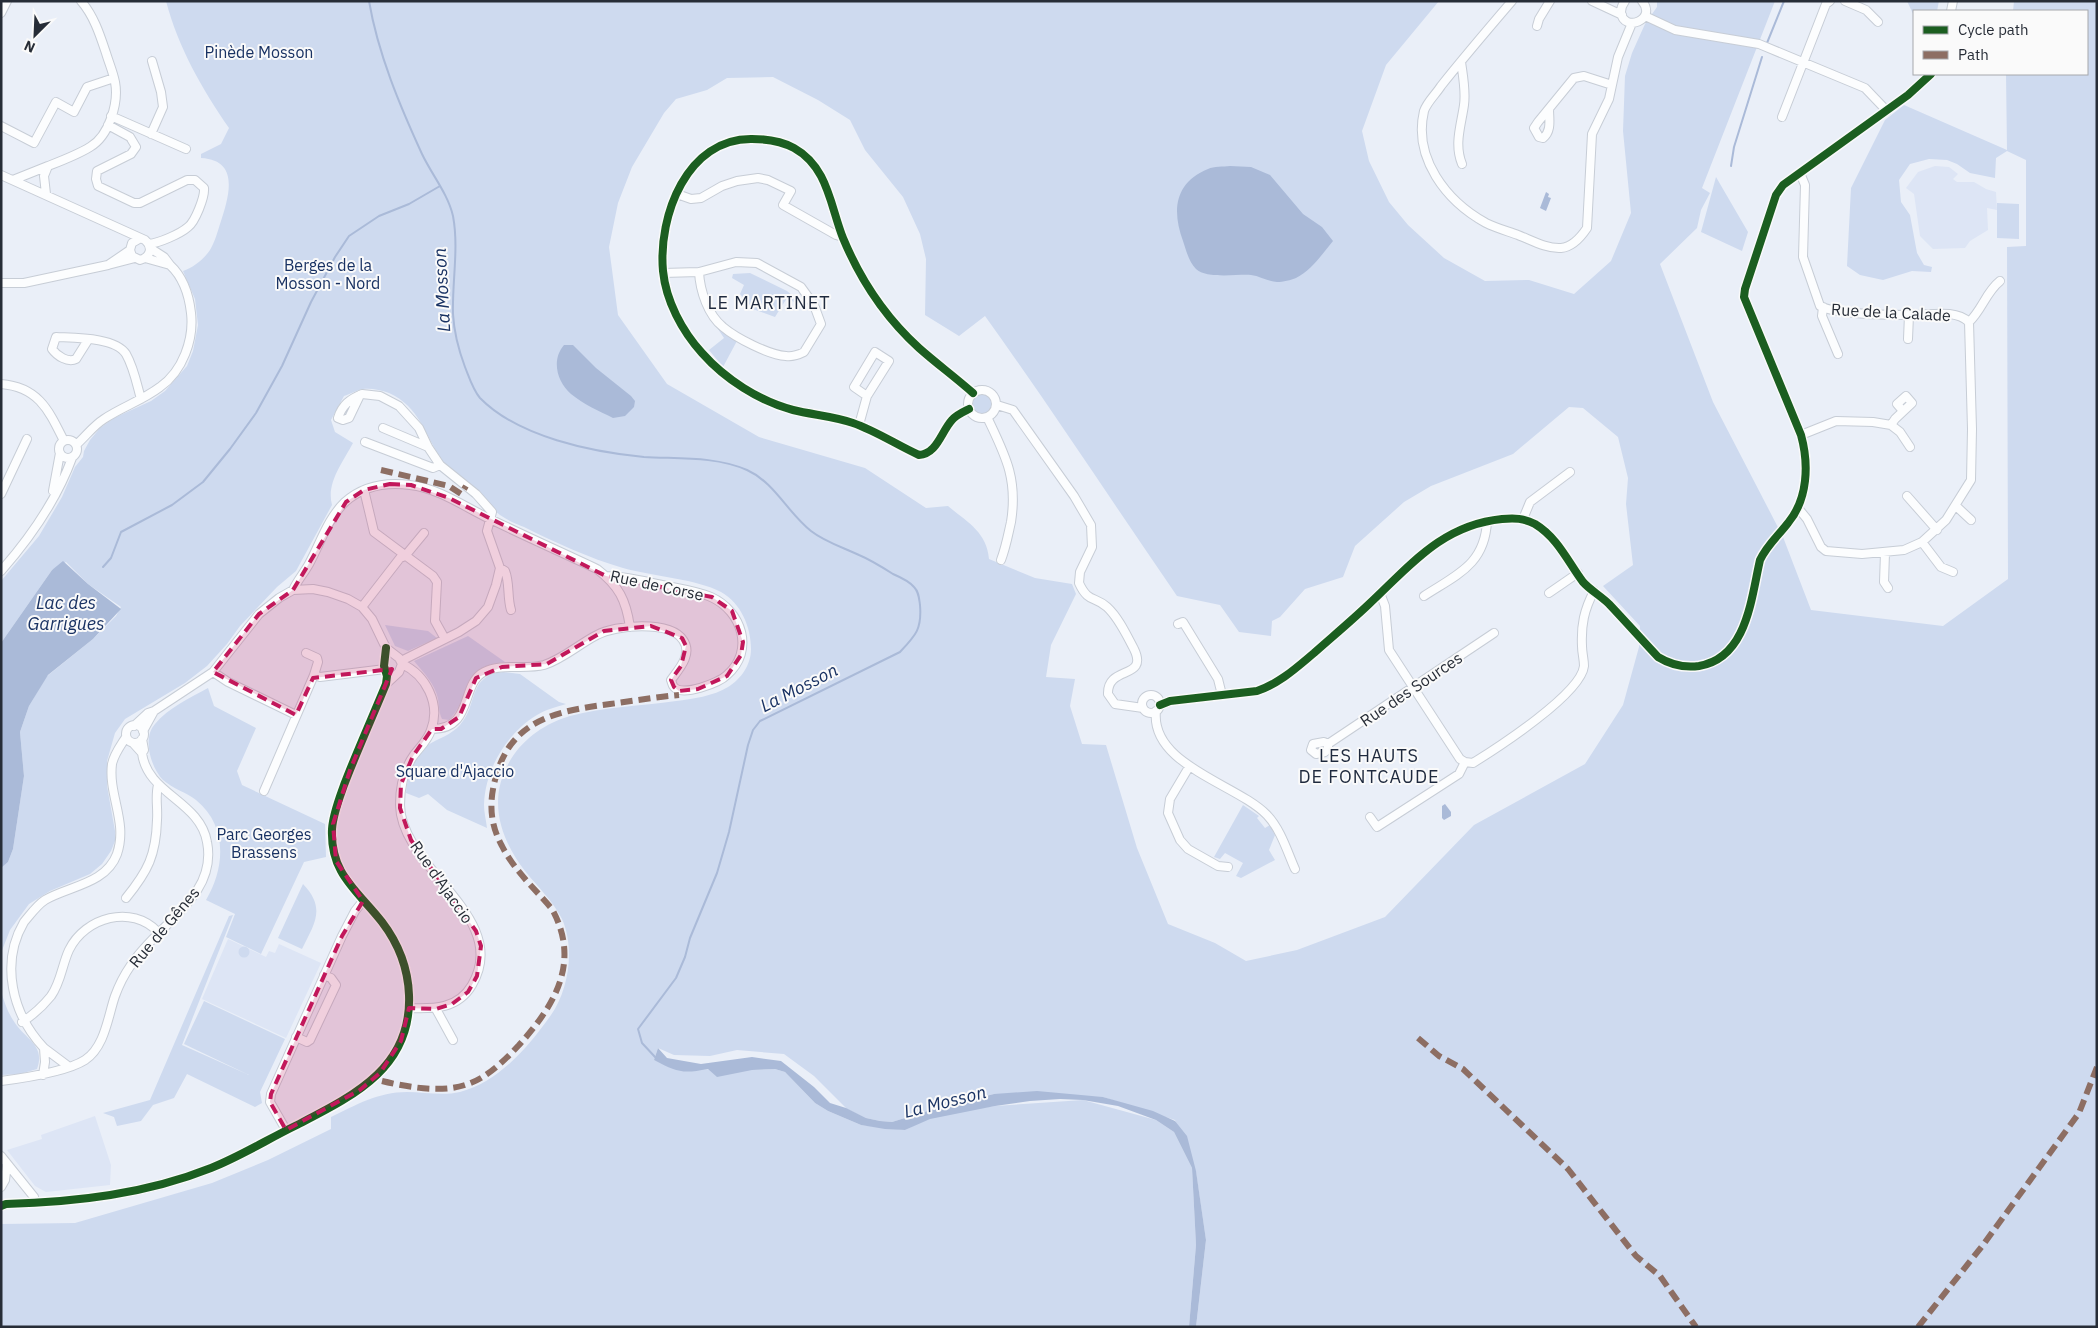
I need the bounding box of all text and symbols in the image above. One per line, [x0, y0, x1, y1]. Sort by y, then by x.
north arrow [10, 10, 60, 60]
legend [1913, 10, 2088, 75]
text: Cycle path [1958, 20, 2029, 39]
text: N [21, 37, 38, 57]
park label: Pinède Mosson [205, 42, 313, 62]
text: Path [1958, 45, 1989, 64]
water label: La Mosson [428, 247, 455, 333]
park label: Berges de la Mosson - Nord [276, 255, 380, 293]
district label: LE MARTINET [708, 291, 830, 314]
street label: Rue de la Calade [1831, 299, 1952, 325]
street label: Rue de Corse [608, 565, 706, 605]
water label: Lac des Garrigues [27, 591, 105, 635]
street label: Rue des Sources [1356, 647, 1466, 731]
water label: La Mosson [756, 658, 841, 717]
district label: LES HAUTS DE FONTCAUDE [1298, 744, 1440, 788]
park label: Square d'Ajaccio [396, 761, 514, 781]
park label: Parc Georges Brassens [217, 824, 312, 862]
street label: Rue d'Ajaccio [406, 837, 478, 927]
street label: Rue de Gênes [124, 883, 204, 971]
water label: La Mosson [901, 1080, 988, 1123]

